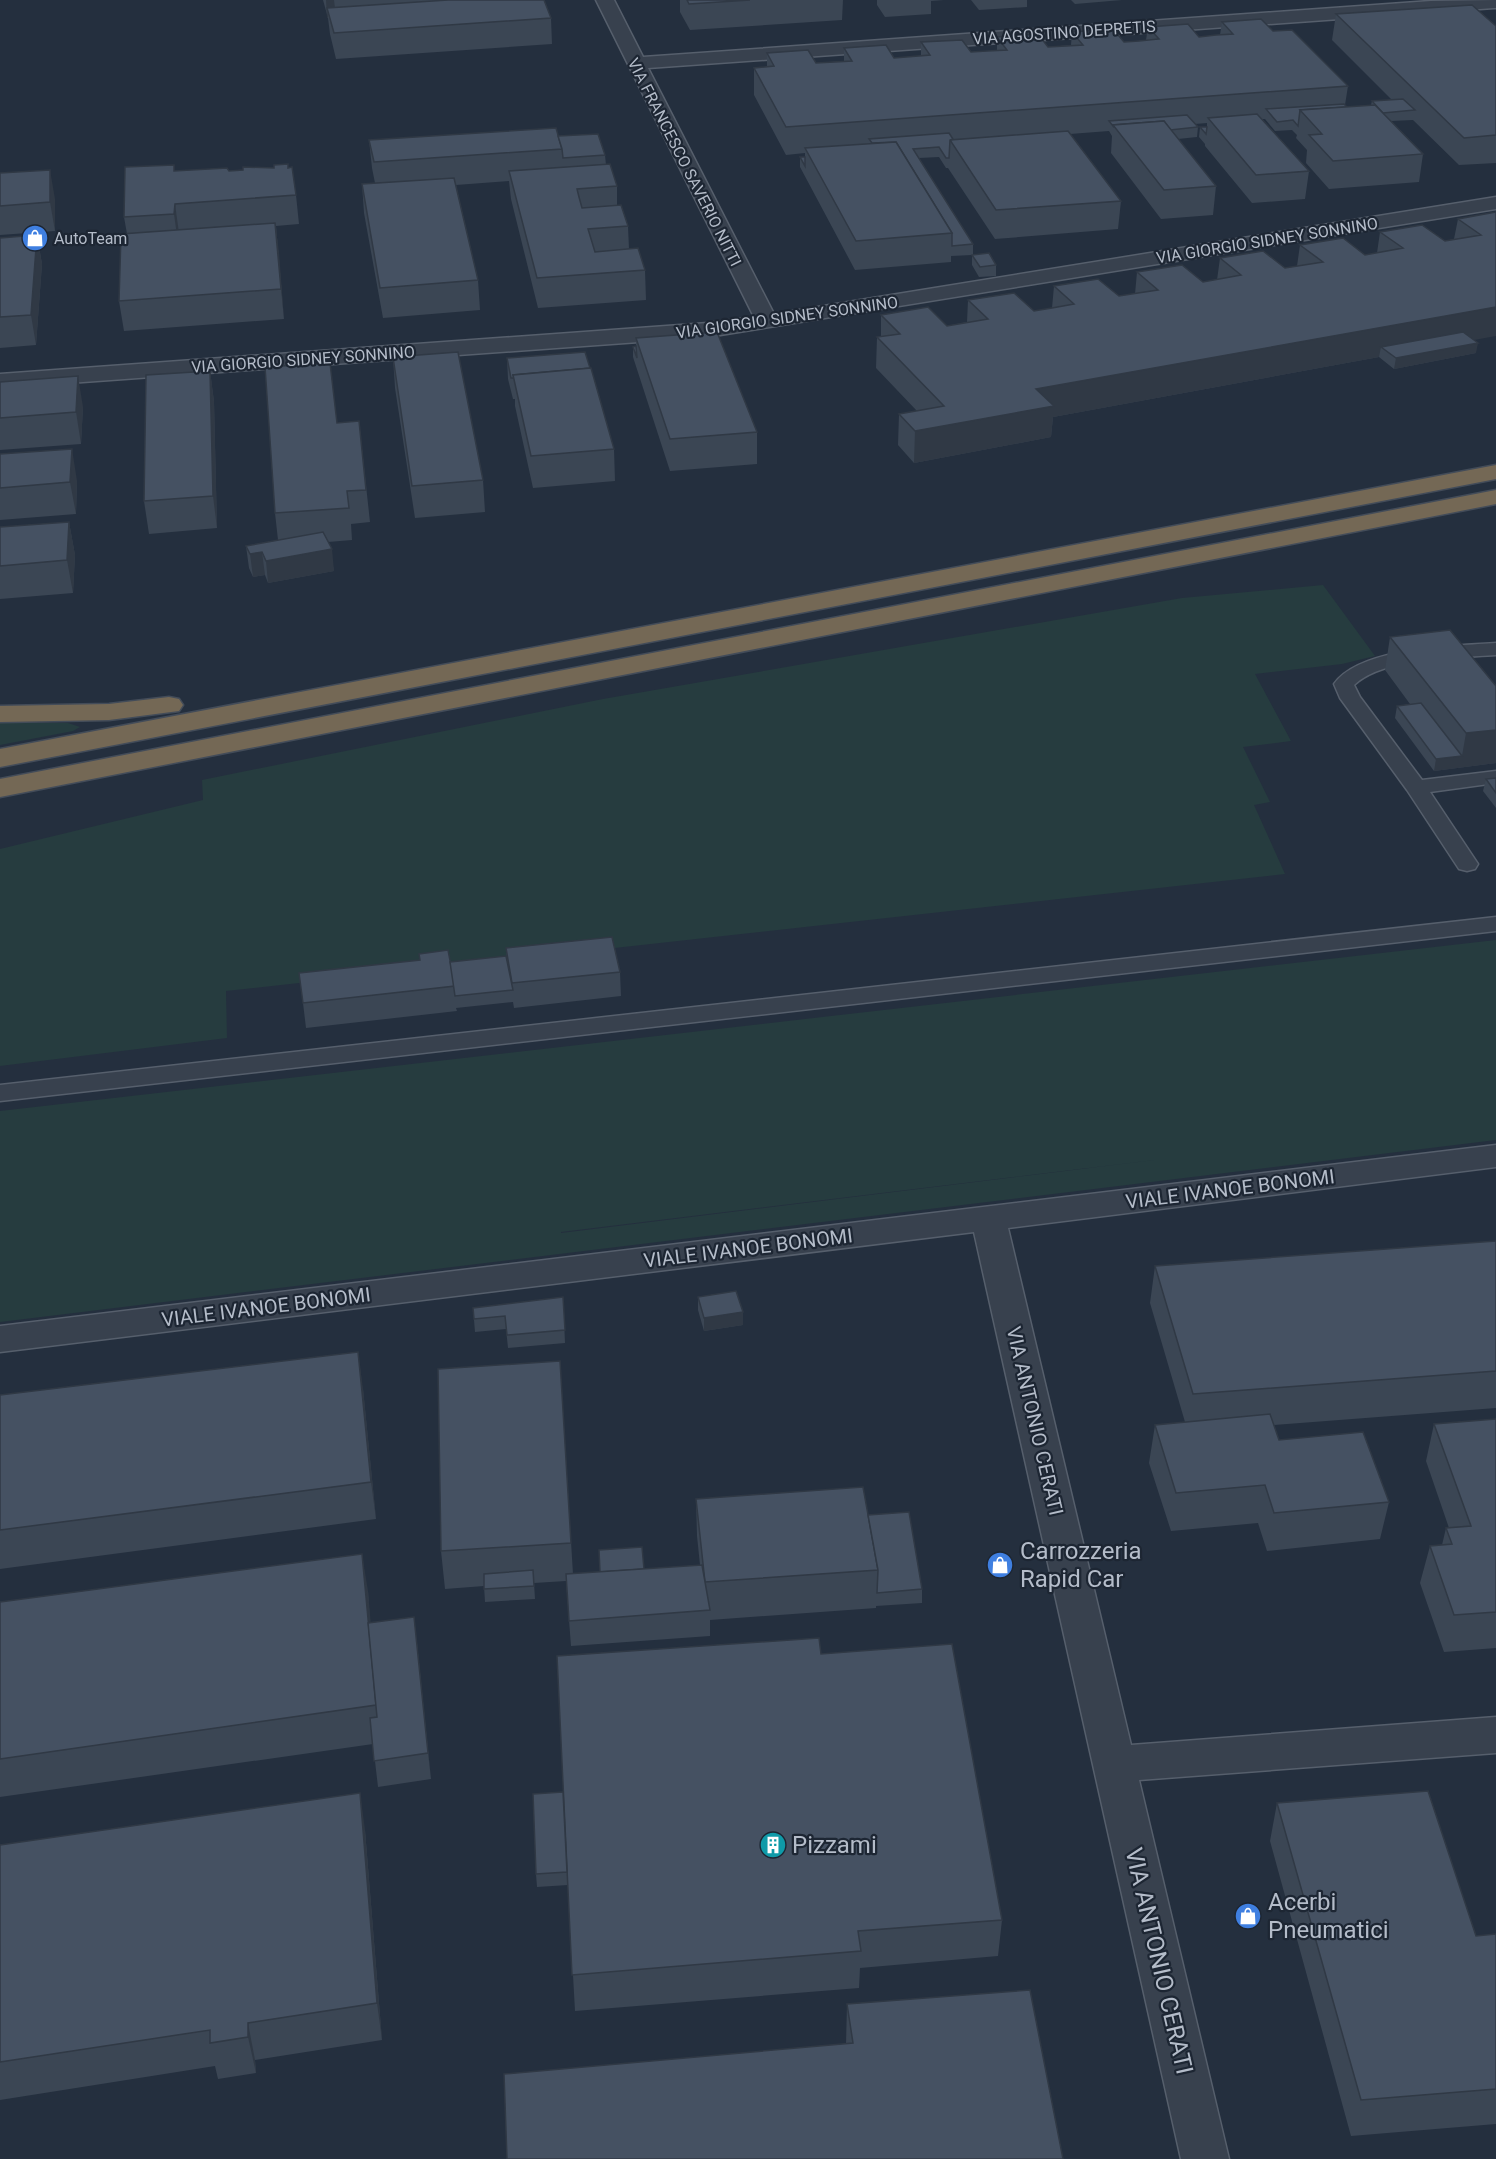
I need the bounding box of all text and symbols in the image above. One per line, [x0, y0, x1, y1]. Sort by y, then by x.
street label: VIA AGOSTINO DEPRETIS [972, 17, 1156, 48]
street label: VIA FRANCESCO SAVERIO NITTI [624, 55, 745, 269]
street label: VIA GIORGIO SIDNEY SONNINO [1155, 214, 1379, 267]
shop icon: AutoTeam [20, 223, 50, 253]
place label: AutoTeam [54, 229, 127, 248]
street label: VIA GIORGIO SIDNEY SONNINO [675, 293, 899, 342]
street label: VIA GIORGIO SIDNEY SONNINO [191, 342, 415, 377]
street label: VIALE IVANOE BONOMI [1124, 1164, 1336, 1214]
street label: VIALE IVANOE BONOMI [642, 1223, 854, 1273]
street label: VIALE IVANOE BONOMI [160, 1282, 372, 1332]
street label: VIA ANTONIO CERATI [1002, 1324, 1068, 1518]
place label: Carrozzeria Rapid Car [1020, 1537, 1142, 1593]
shop icon: Carrozzeria Rapid Car [985, 1550, 1015, 1580]
building icon: Pizzami [758, 1830, 788, 1860]
place label: Pizzami [792, 1831, 877, 1859]
street label: VIA ANTONIO CERATI [1119, 1845, 1199, 2077]
place label: Acerbi Pneumatici [1268, 1888, 1389, 1944]
shop icon: Acerbi Pneumatici [1233, 1901, 1263, 1931]

